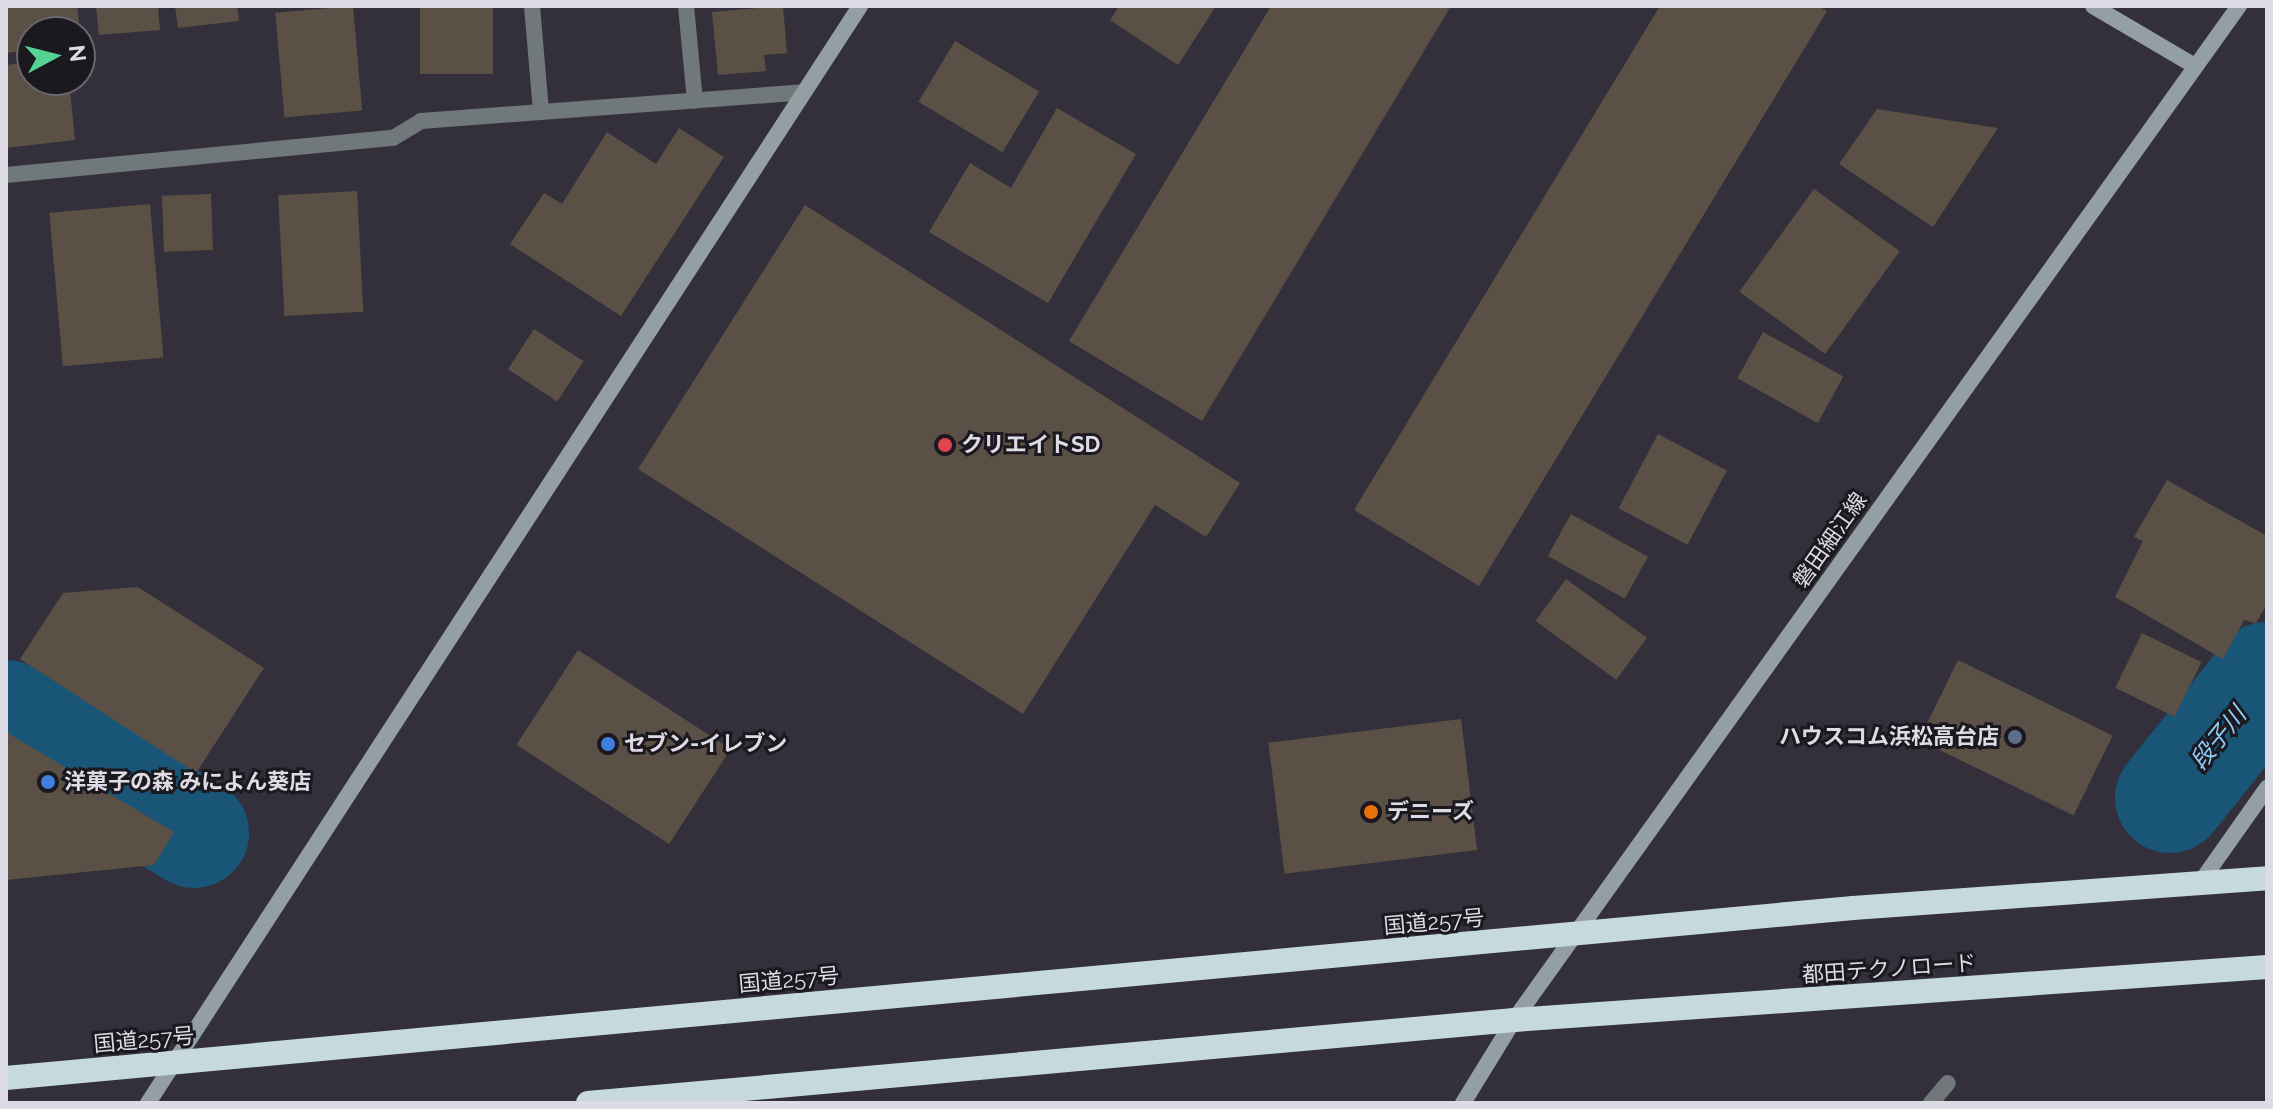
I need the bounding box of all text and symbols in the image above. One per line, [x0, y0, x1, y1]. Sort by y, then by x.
north arrow [16, 16, 96, 96]
text: N [64, 43, 92, 63]
place label: クリエイトSD [961, 432, 1100, 458]
marker: クリエイトSD [936, 436, 954, 454]
street label: 磐田細江線 [1788, 487, 1872, 593]
water label: 段子川 [2184, 701, 2252, 775]
place label: ハウスコム浜松高台店 [1779, 724, 1999, 750]
marker: ハウスコム浜松高台店 [2006, 728, 2024, 746]
place label: セブン-イレブン [624, 731, 787, 757]
marker: セブン-イレブン [599, 735, 617, 753]
place label: 洋菓子の森 みによん葵店 [64, 769, 311, 795]
marker: 洋菓子の森 みによん葵店 [39, 773, 57, 791]
place label: デニーズ [1387, 799, 1475, 825]
marker: デニーズ [1362, 803, 1380, 821]
street label: 国道257号 [1382, 904, 1486, 940]
street label: 都田テクノロード [1800, 950, 1978, 988]
street label: 国道257号 [737, 962, 841, 998]
street label: 国道257号 [92, 1022, 196, 1058]

